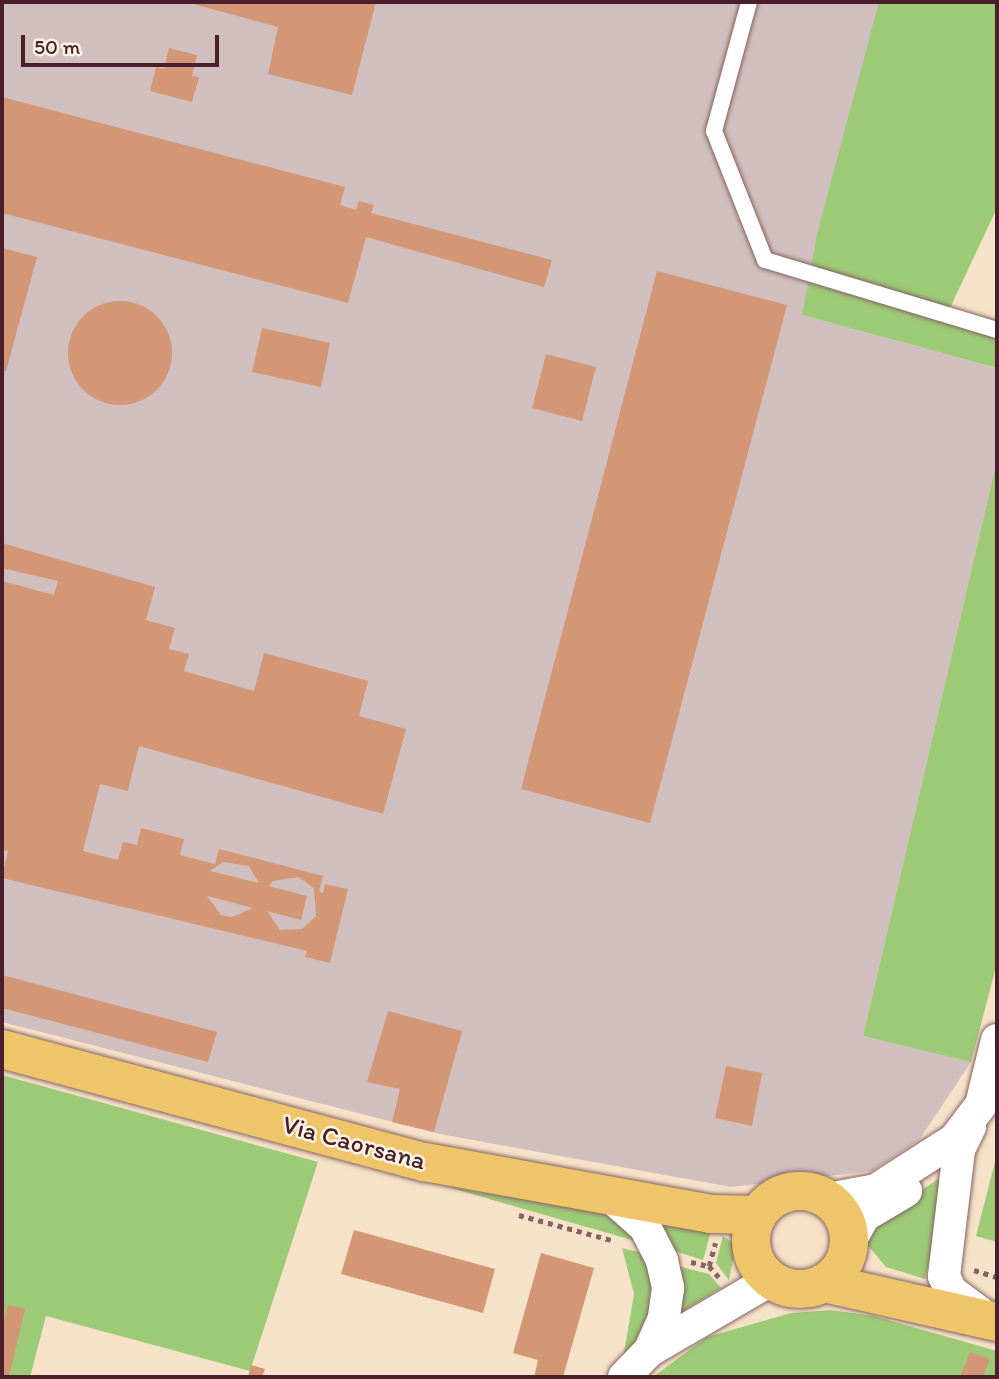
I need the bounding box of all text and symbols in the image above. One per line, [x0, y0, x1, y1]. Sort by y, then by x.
scale bar [24, 21, 222, 65]
text: 50 m [34, 34, 80, 59]
street label: Via Caorsana [279, 1109, 429, 1177]

